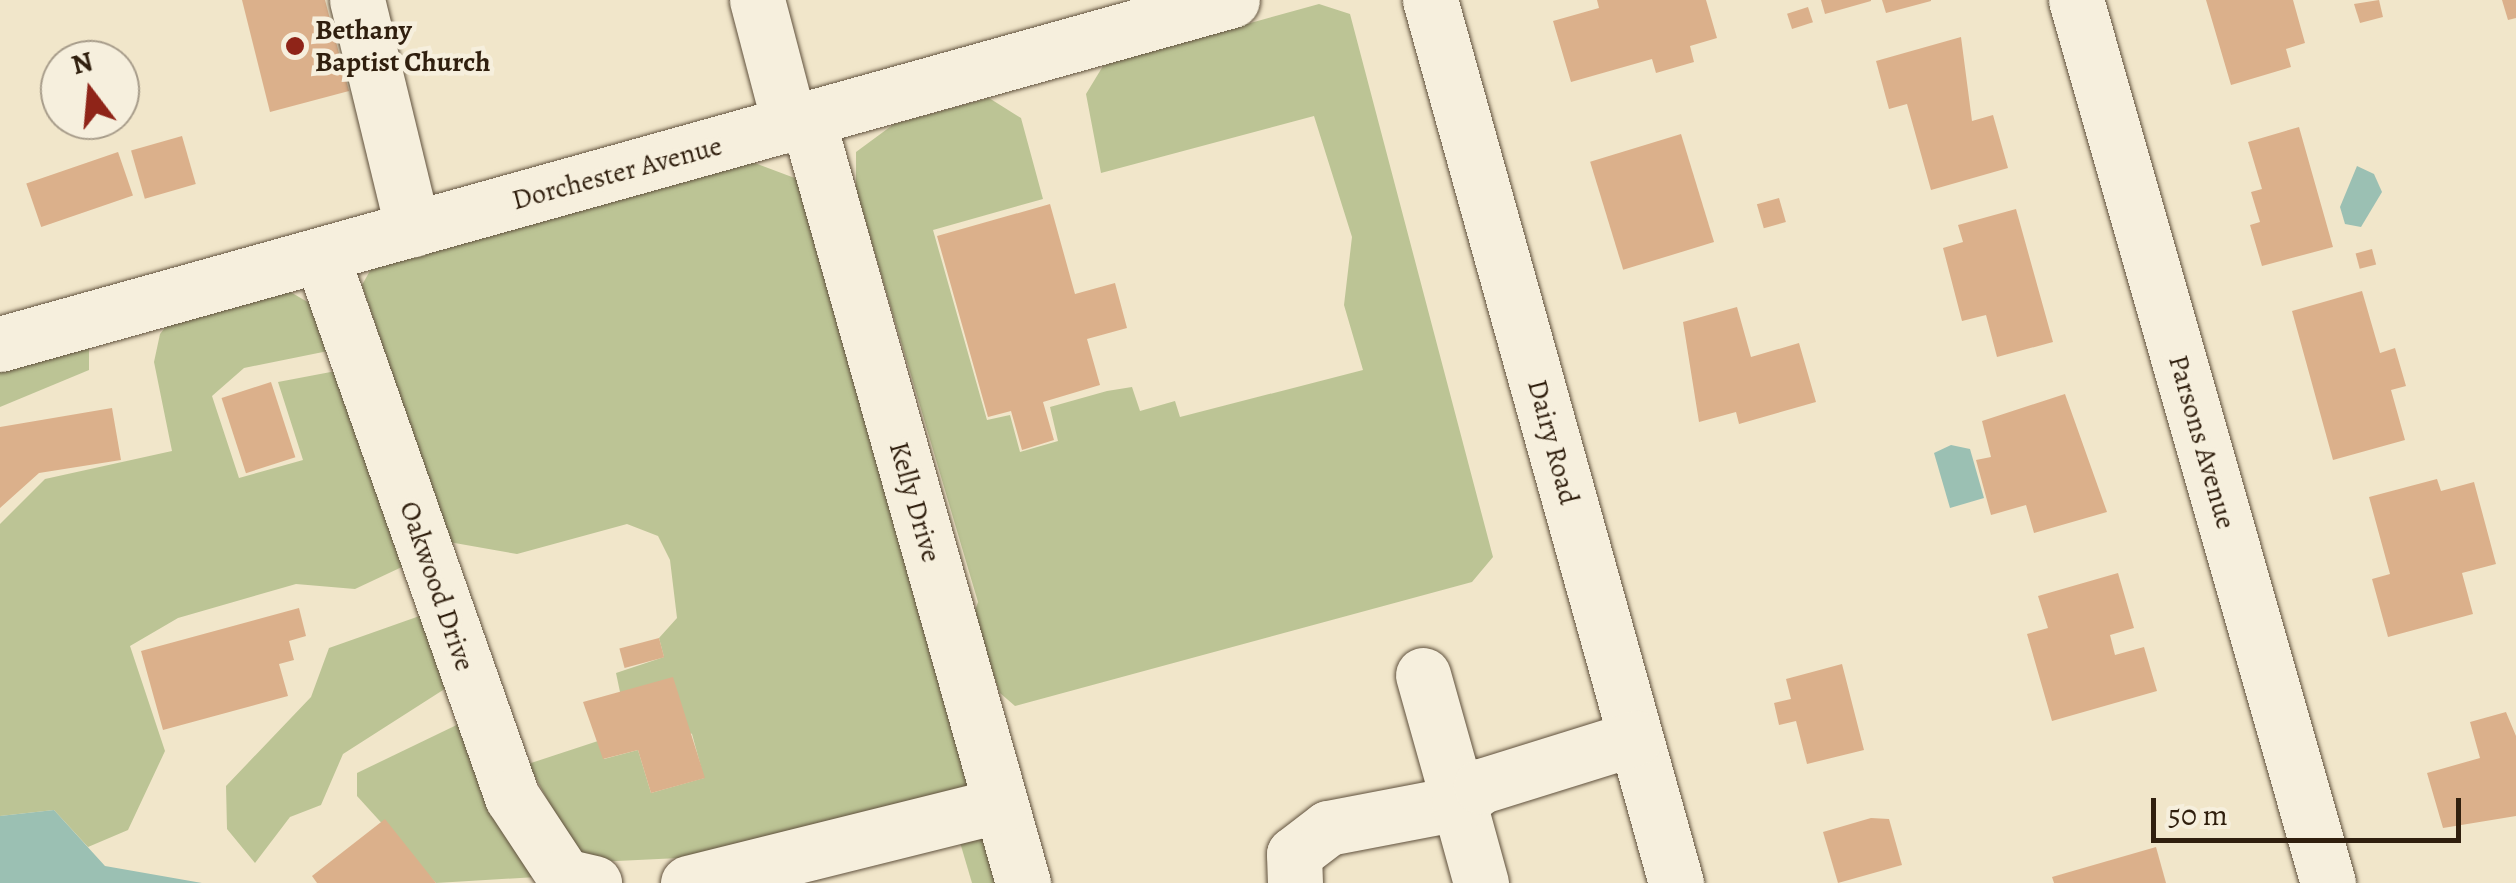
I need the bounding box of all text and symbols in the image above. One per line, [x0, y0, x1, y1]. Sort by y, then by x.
place label: Bethany Baptist Church [315, 13, 490, 79]
marker: Bethany Baptist Church [284, 35, 306, 57]
north arrow [40, 40, 140, 140]
text: N [67, 42, 97, 84]
street label: Dorchester Avenue [508, 129, 726, 217]
street label: Parsons Avenue [2161, 351, 2243, 533]
street label: Dairy Road [1520, 376, 1586, 508]
street label: Kelly Drive [882, 438, 948, 566]
street label: Oakwood Drive [392, 497, 482, 675]
scale bar [2156, 778, 2466, 840]
text: 50 m [2168, 795, 2228, 835]

